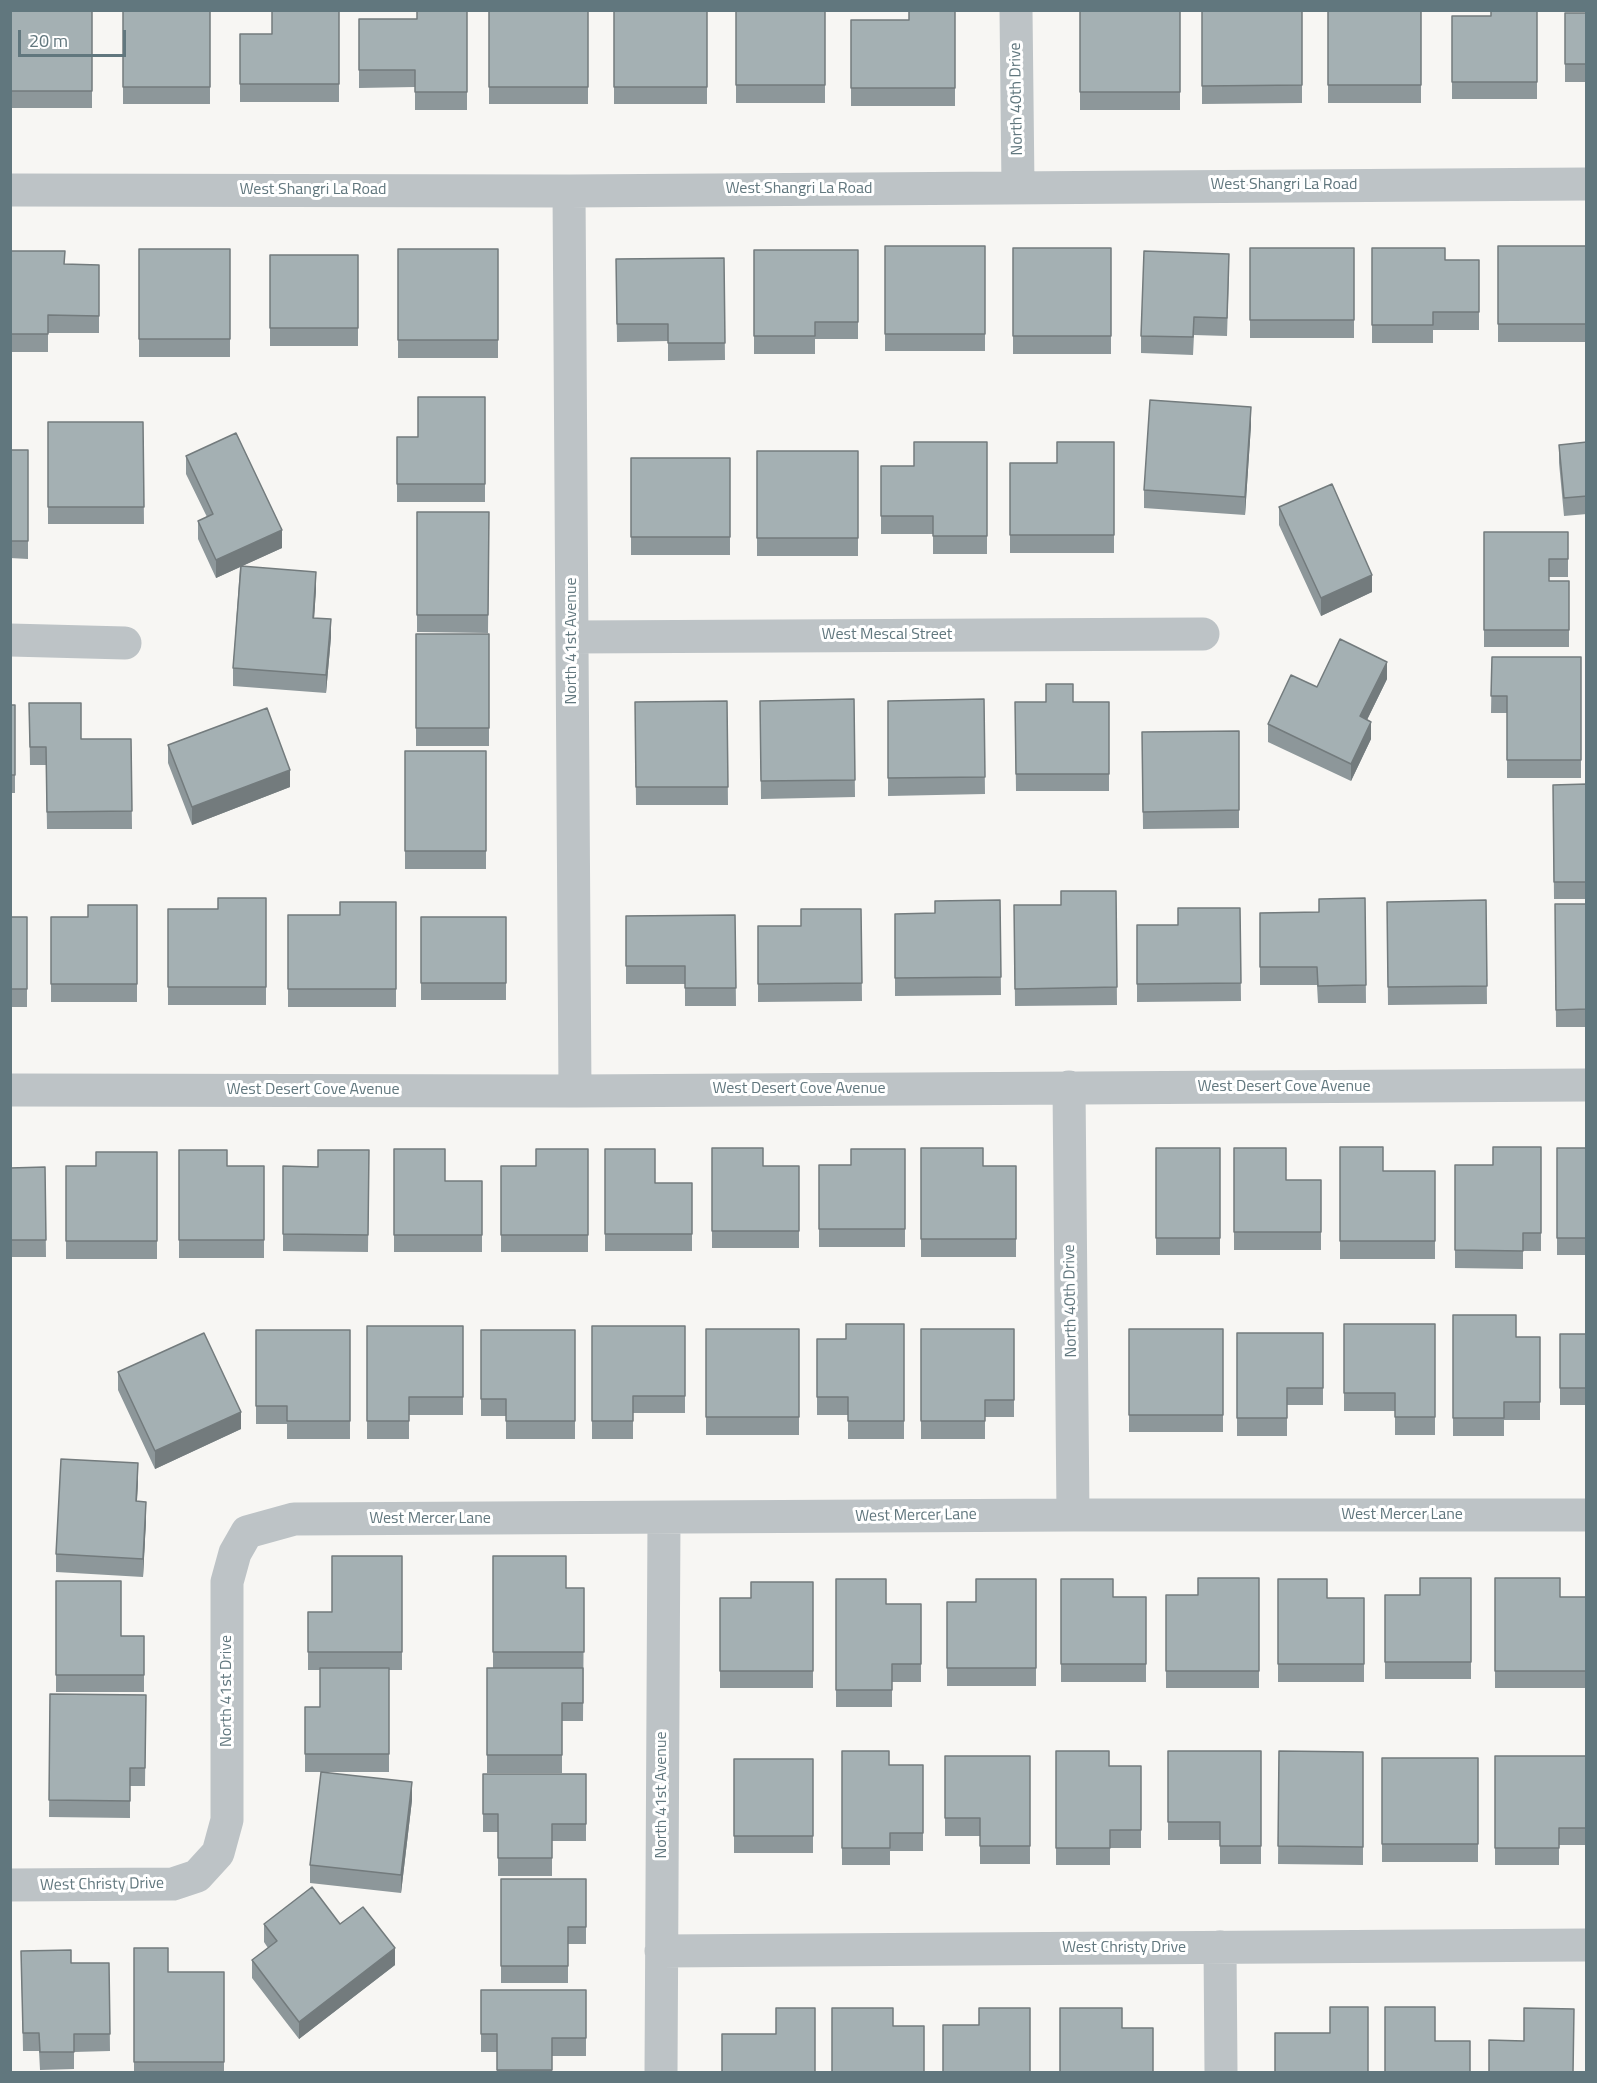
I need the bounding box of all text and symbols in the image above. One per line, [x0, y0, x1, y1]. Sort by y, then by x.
scale bar [21, 18, 129, 56]
text: 20 m [29, 27, 68, 54]
street label: North 40th Drive [1006, 42, 1028, 156]
street label: West Shangri La Road [1210, 175, 1358, 195]
street label: West Shangri La Road [725, 179, 873, 199]
street label: West Shangri La Road [239, 180, 387, 200]
street label: North 41st Avenue [562, 578, 582, 704]
street label: West Mescal Street [822, 625, 952, 645]
street label: West Desert Cove Avenue [1197, 1077, 1371, 1097]
street label: West Desert Cove Avenue [712, 1079, 886, 1099]
street label: West Desert Cove Avenue [226, 1080, 400, 1100]
street label: North 40th Drive [1060, 1244, 1082, 1358]
street label: West Mercer Lane [855, 1505, 977, 1527]
street label: West Mercer Lane [1341, 1505, 1463, 1525]
street label: West Mercer Lane [369, 1509, 491, 1529]
street label: North 41st Drive [217, 1635, 237, 1747]
street label: North 41st Avenue [652, 1732, 672, 1858]
street label: West Christy Drive [40, 1874, 164, 1896]
street label: West Christy Drive [1062, 1938, 1186, 1958]

